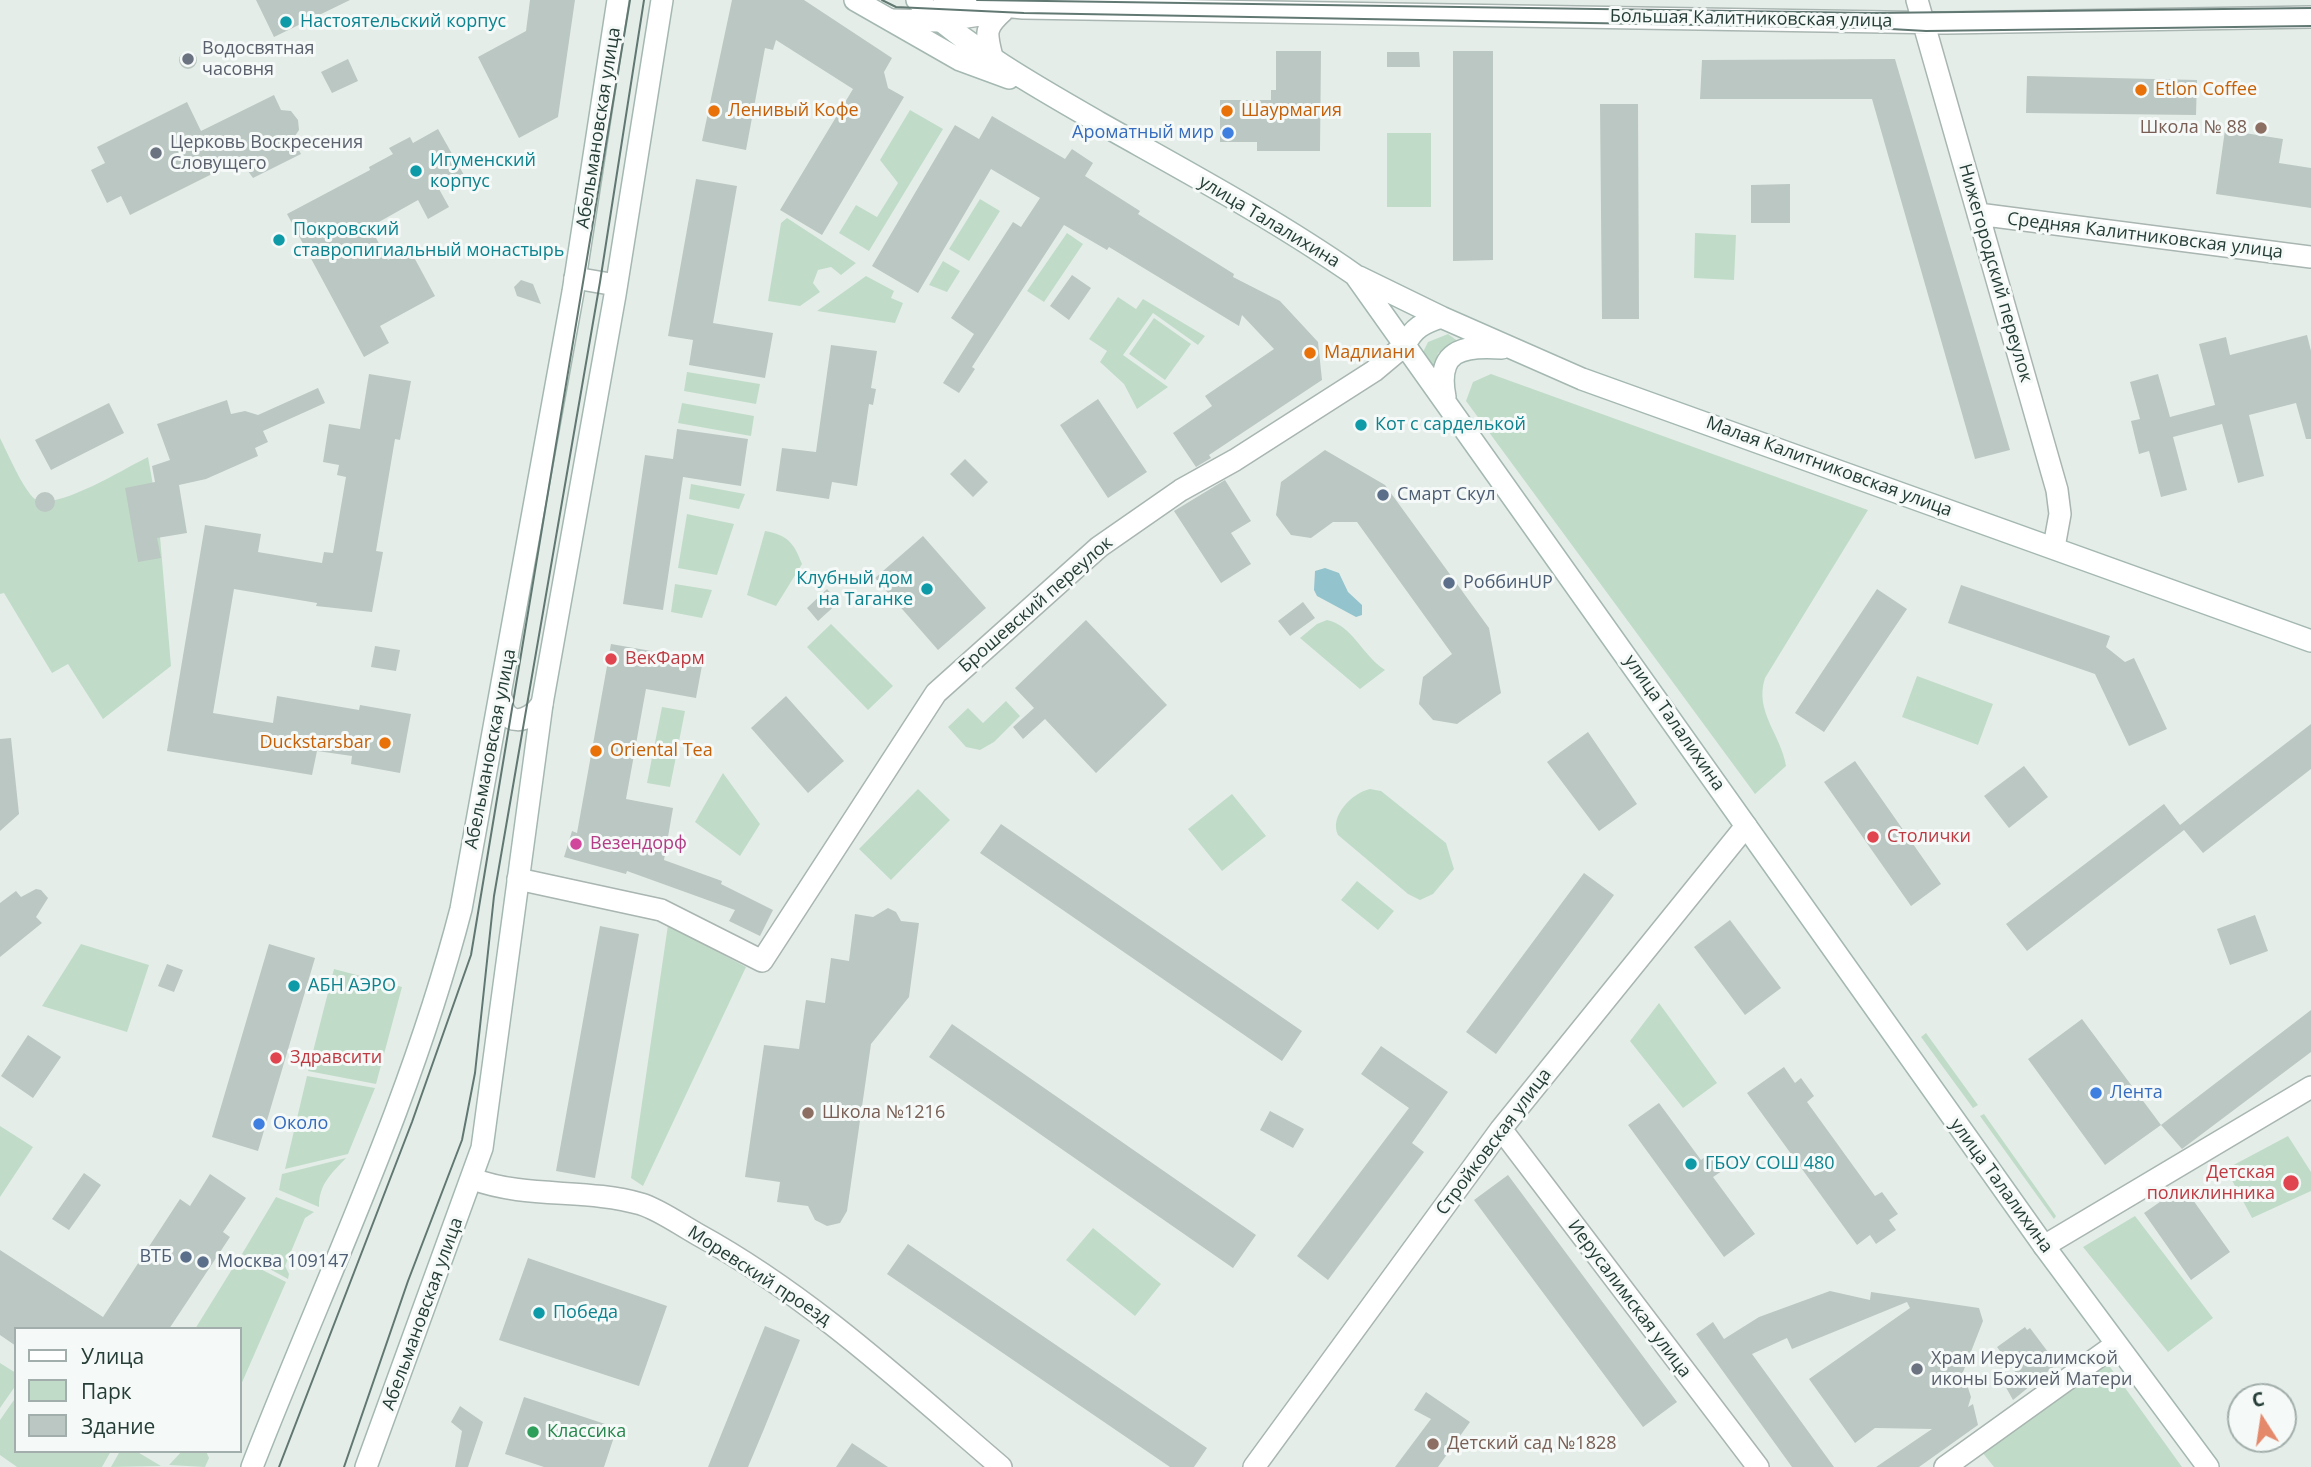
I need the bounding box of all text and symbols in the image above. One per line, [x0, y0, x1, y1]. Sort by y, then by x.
street label: Большая Калитниковская улица [1610, 6, 1892, 32]
place label: Настоятельский корпус [300, 11, 506, 33]
marker: Настоятельский корпус [278, 14, 294, 30]
street label: Абельмановская улица [572, 26, 626, 230]
place label: Водосвятная часовня [202, 38, 314, 80]
marker: Водосвятная часовня [180, 51, 196, 67]
place label: Etlon Coffee [2155, 79, 2257, 101]
marker: Etlon Coffee [2133, 82, 2149, 98]
place label: Ленивый Кофе [728, 100, 859, 122]
place label: Шаурмагия [1241, 100, 1342, 122]
marker: Ленивый Кофе [706, 103, 722, 119]
marker: Шаурмагия [1219, 103, 1235, 119]
place label: Школа № 88 [2140, 117, 2247, 139]
marker: Школа № 88 [2253, 120, 2269, 136]
place label: Ароматный мир [1072, 122, 1214, 144]
marker: Ароматный мир [1220, 125, 1236, 141]
place label: Церковь Воскресения Словущего [170, 132, 363, 174]
marker: Церковь Воскресения Словущего [148, 145, 164, 161]
place label: Игуменский корпус [430, 150, 536, 192]
street label: Нижегородский переулок [1953, 161, 2037, 385]
marker: Игуменский корпус [408, 163, 424, 179]
street label: улица Талалихина [1194, 171, 1344, 273]
street label: Средняя Калитниковская улица [2006, 208, 2284, 264]
place label: Покровский ставропигиальный монастырь [293, 219, 564, 262]
marker: Покровский ставропигиальный монастырь [271, 232, 287, 248]
place label: Мадлиани [1324, 342, 1415, 364]
marker: Мадлиани [1302, 345, 1318, 361]
street label: Малая Калитниковская улица [1703, 412, 1955, 522]
place label: Кот с сарделькой [1375, 414, 1526, 436]
marker: Кот с сарделькой [1353, 417, 1369, 433]
place label: Смарт Скул [1397, 484, 1496, 506]
marker: Смарт Скул [1375, 487, 1391, 503]
street label: Брошевский переулок [955, 532, 1117, 678]
place label: Клубный дом на Таганке [796, 568, 913, 610]
place label: РоббинUP [1463, 572, 1553, 594]
marker: РоббинUP [1441, 575, 1457, 591]
marker: Клубный дом на Таганке [919, 581, 935, 597]
street label: Абельмановская улица [461, 647, 521, 851]
place label: ВекФарм [625, 648, 705, 670]
marker: ВекФарм [603, 651, 619, 667]
street label: улица Талалихина [1619, 651, 1729, 795]
place label: Duckstarsbar [260, 732, 371, 754]
marker: Duckstarsbar [377, 735, 393, 751]
place label: Oriental Tea [610, 740, 713, 762]
marker: Oriental Tea [588, 743, 604, 759]
place label: Столички [1887, 826, 1971, 848]
marker: Столички [1865, 829, 1881, 845]
place label: Везендорф [590, 833, 687, 855]
marker: Везендорф [568, 836, 584, 852]
place label: АБН АЭРО [308, 975, 396, 997]
marker: АБН АЭРО [286, 978, 302, 994]
place label: Здравсити [290, 1047, 382, 1069]
marker: Здравсити [268, 1050, 284, 1066]
street label: Стройковская улица [1432, 1064, 1556, 1220]
place label: Лента [2110, 1082, 2163, 1104]
marker: Лента [2088, 1085, 2104, 1101]
place label: Школа №1216 [822, 1102, 945, 1124]
marker: Школа №1216 [800, 1105, 816, 1121]
place label: Около [273, 1113, 328, 1135]
street label: улица Талалихина [1945, 1115, 2057, 1257]
marker: Около [251, 1116, 267, 1132]
place label: ГБОУ СОШ 480 [1705, 1153, 1835, 1175]
marker: ГБОУ СОШ 480 [1683, 1156, 1699, 1172]
place label: Детская поликлинника [2147, 1162, 2275, 1204]
marker: Детская поликлинника [2281, 1173, 2301, 1193]
street label: Абельмановская улица [378, 1215, 468, 1413]
street label: Иерусалимская улица [1563, 1216, 1695, 1382]
street label: Моревский проезд [683, 1222, 835, 1330]
place label: ВТБ [139, 1246, 172, 1268]
marker: ВТБ [178, 1249, 194, 1265]
place label: Москва 109147 [217, 1251, 349, 1273]
marker: Москва 109147 [195, 1254, 211, 1270]
place label: Победа [553, 1302, 618, 1324]
marker: Победа [531, 1305, 547, 1321]
legend [14, 1327, 242, 1453]
text: Улица [81, 1342, 144, 1370]
place label: Храм Иерусалимской иконы Божией Матери [1931, 1348, 2132, 1390]
marker: Храм Иерусалимской иконы Божией Матери [1909, 1361, 1925, 1377]
text: Парк [81, 1377, 132, 1405]
north arrow [2227, 1383, 2297, 1453]
text: С [2249, 1385, 2267, 1413]
text: Здание [81, 1412, 155, 1440]
place label: Классика [547, 1421, 626, 1443]
marker: Классика [525, 1424, 541, 1440]
place label: Детский сад №1828 [1447, 1433, 1617, 1455]
marker: Детский сад №1828 [1425, 1436, 1441, 1452]

